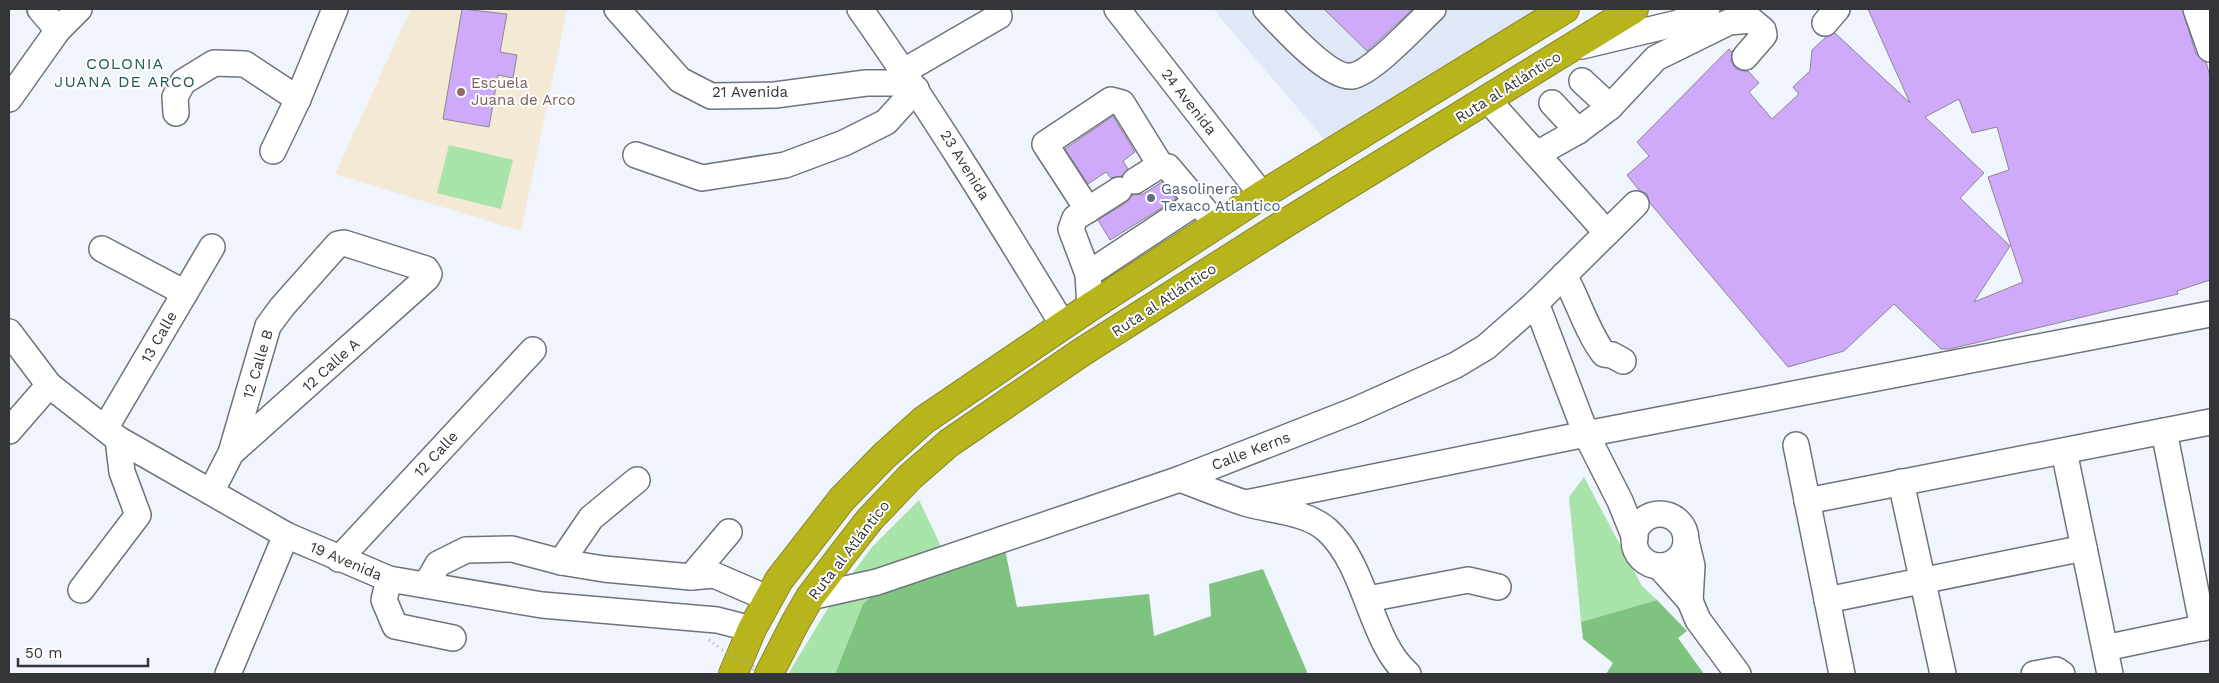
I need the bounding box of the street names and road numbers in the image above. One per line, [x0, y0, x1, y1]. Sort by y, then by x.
street label: Ruta al Atlántico [1452, 47, 1564, 127]
street label: 24 Avenida [1158, 65, 1221, 139]
street label: 21 Avenida [712, 83, 789, 101]
street label: 23 Avenida [936, 127, 994, 204]
street label: Ruta al Atlántico [1108, 259, 1220, 341]
street label: 13 Calle [137, 308, 181, 366]
street label: 12 Calle B [239, 327, 277, 401]
street label: 12 Calle A [299, 335, 363, 395]
street label: 12 Calle [410, 427, 462, 481]
street label: Calle Kerns [1209, 428, 1293, 474]
street label: Ruta al Atlántico [805, 497, 893, 603]
street label: 19 Avenida [307, 538, 385, 584]

